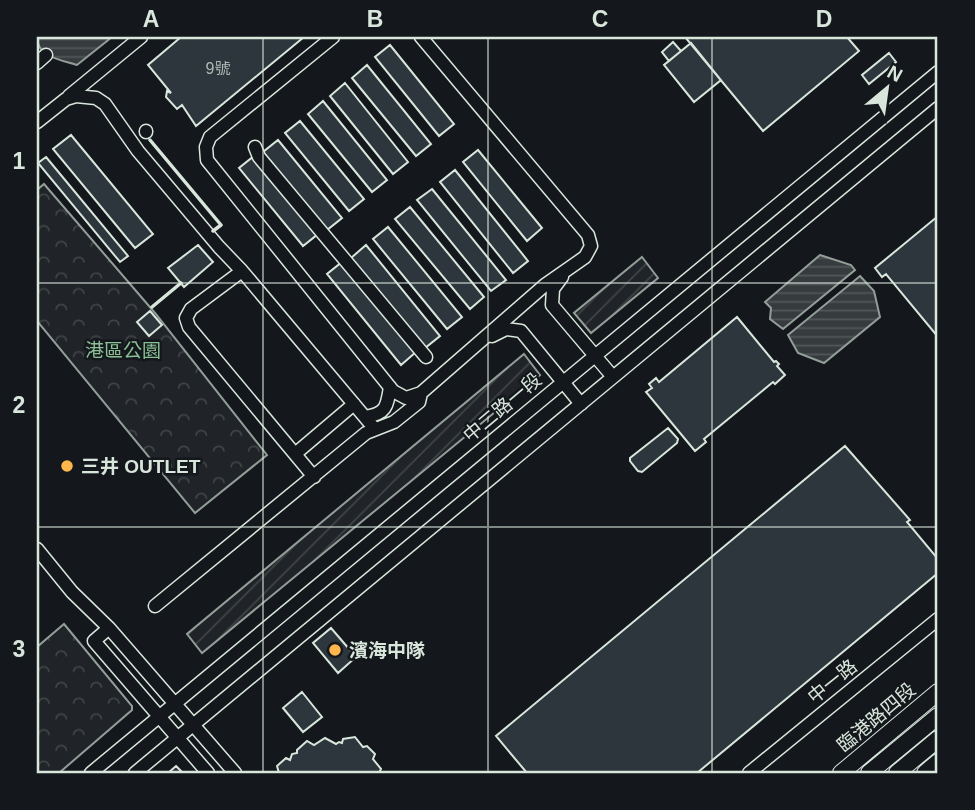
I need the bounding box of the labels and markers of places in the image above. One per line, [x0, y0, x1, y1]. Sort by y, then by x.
place label: 三井 OUTLET [81, 456, 201, 477]
marker: 三井 OUTLET [59, 458, 75, 474]
place label: 濱海中隊 [349, 640, 425, 661]
marker: 濱海中隊 [327, 642, 343, 658]

